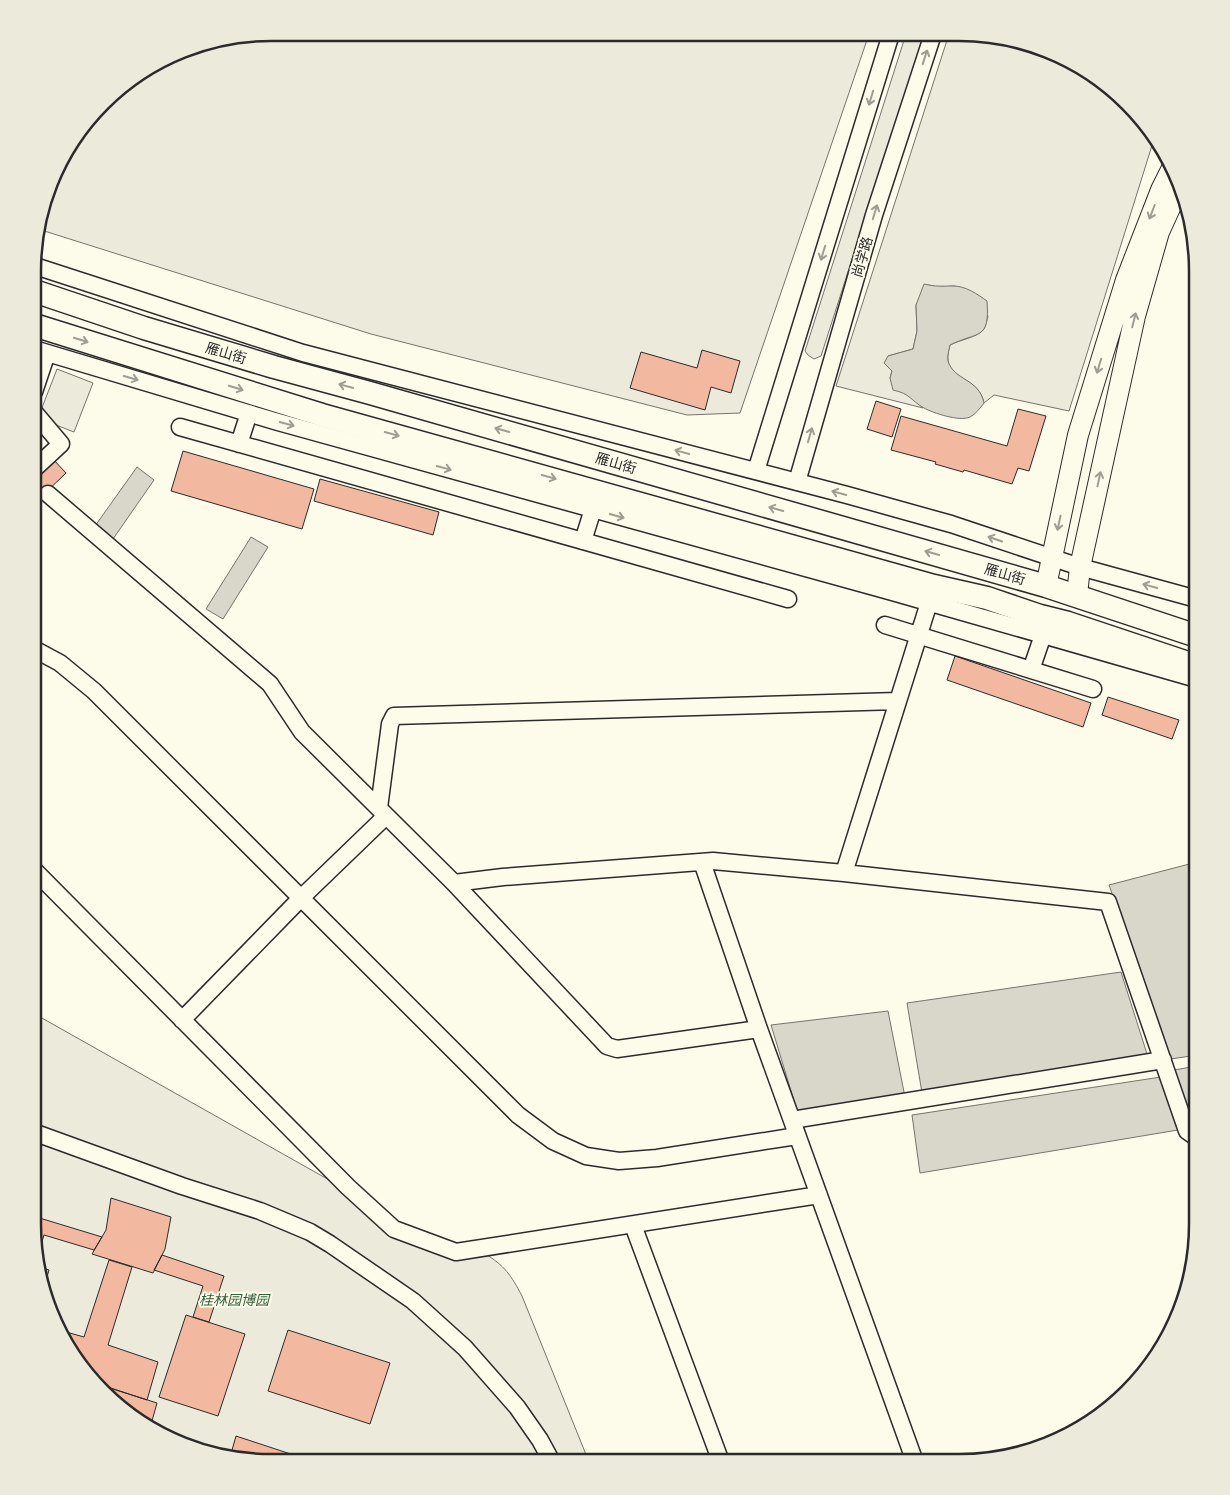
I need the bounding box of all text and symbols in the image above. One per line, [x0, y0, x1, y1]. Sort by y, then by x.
one-way arrow [921, 50, 931, 66]
one-way arrow [866, 89, 876, 105]
one-way arrow [871, 204, 881, 220]
one-way arrow [1147, 204, 1156, 220]
street label: 尚学路 [849, 235, 875, 279]
one-way arrow [818, 244, 828, 260]
one-way arrow [1130, 313, 1140, 329]
one-way arrow [73, 335, 89, 345]
street label: 雁山街 [204, 339, 248, 367]
one-way arrow [1094, 358, 1104, 374]
one-way arrow [123, 373, 139, 383]
one-way arrow [338, 381, 354, 390]
one-way arrow [228, 383, 244, 393]
one-way arrow [279, 420, 295, 430]
one-way arrow [494, 425, 510, 435]
one-way arrow [806, 428, 816, 444]
one-way arrow [383, 430, 399, 439]
one-way arrow [674, 446, 690, 456]
street label: 雁山街 [594, 450, 638, 476]
one-way arrow [435, 463, 451, 473]
one-way arrow [1095, 471, 1105, 487]
one-way arrow [540, 473, 556, 483]
one-way arrow [831, 488, 847, 497]
one-way arrow [768, 503, 784, 513]
one-way arrow [609, 512, 625, 521]
one-way arrow [1054, 515, 1064, 531]
one-way arrow [987, 534, 1003, 543]
one-way arrow [925, 548, 941, 558]
street label: 雁山街 [983, 561, 1027, 587]
one-way arrow [1143, 580, 1159, 590]
park label: 桂林园博园 [199, 1292, 271, 1308]

